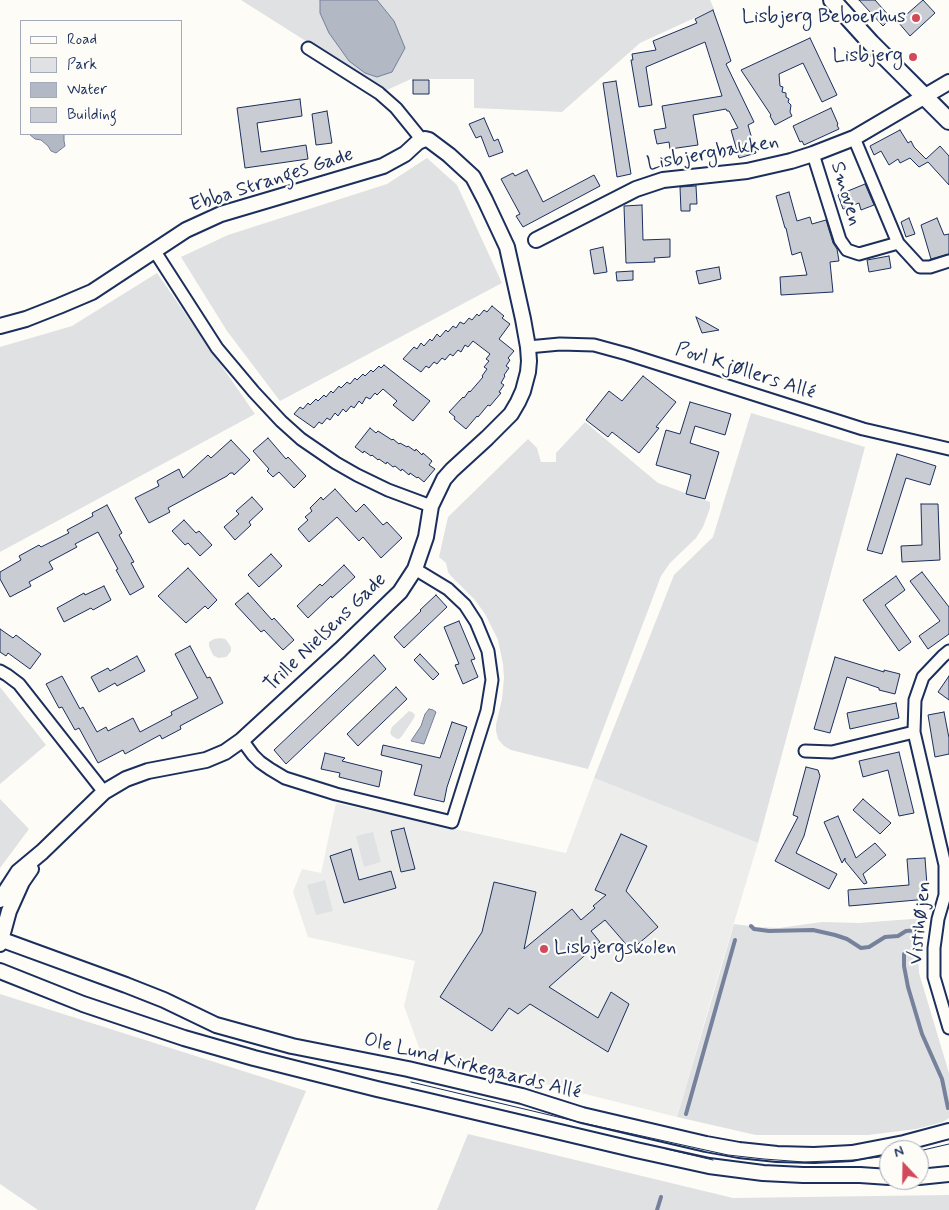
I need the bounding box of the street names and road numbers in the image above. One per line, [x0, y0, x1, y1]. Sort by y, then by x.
street label: Lisbjergbakken [645, 131, 781, 177]
street label: Ebba Stranges Gade [187, 143, 357, 219]
street label: Smoven [824, 159, 866, 229]
street label: Povl Kjøllers Allé [672, 338, 818, 406]
street label: Trille Nielsens Gade [260, 568, 392, 698]
street label: Vistihøjen [905, 880, 937, 966]
street label: Ole Lund Kirkegaards Allé [361, 1028, 583, 1106]

